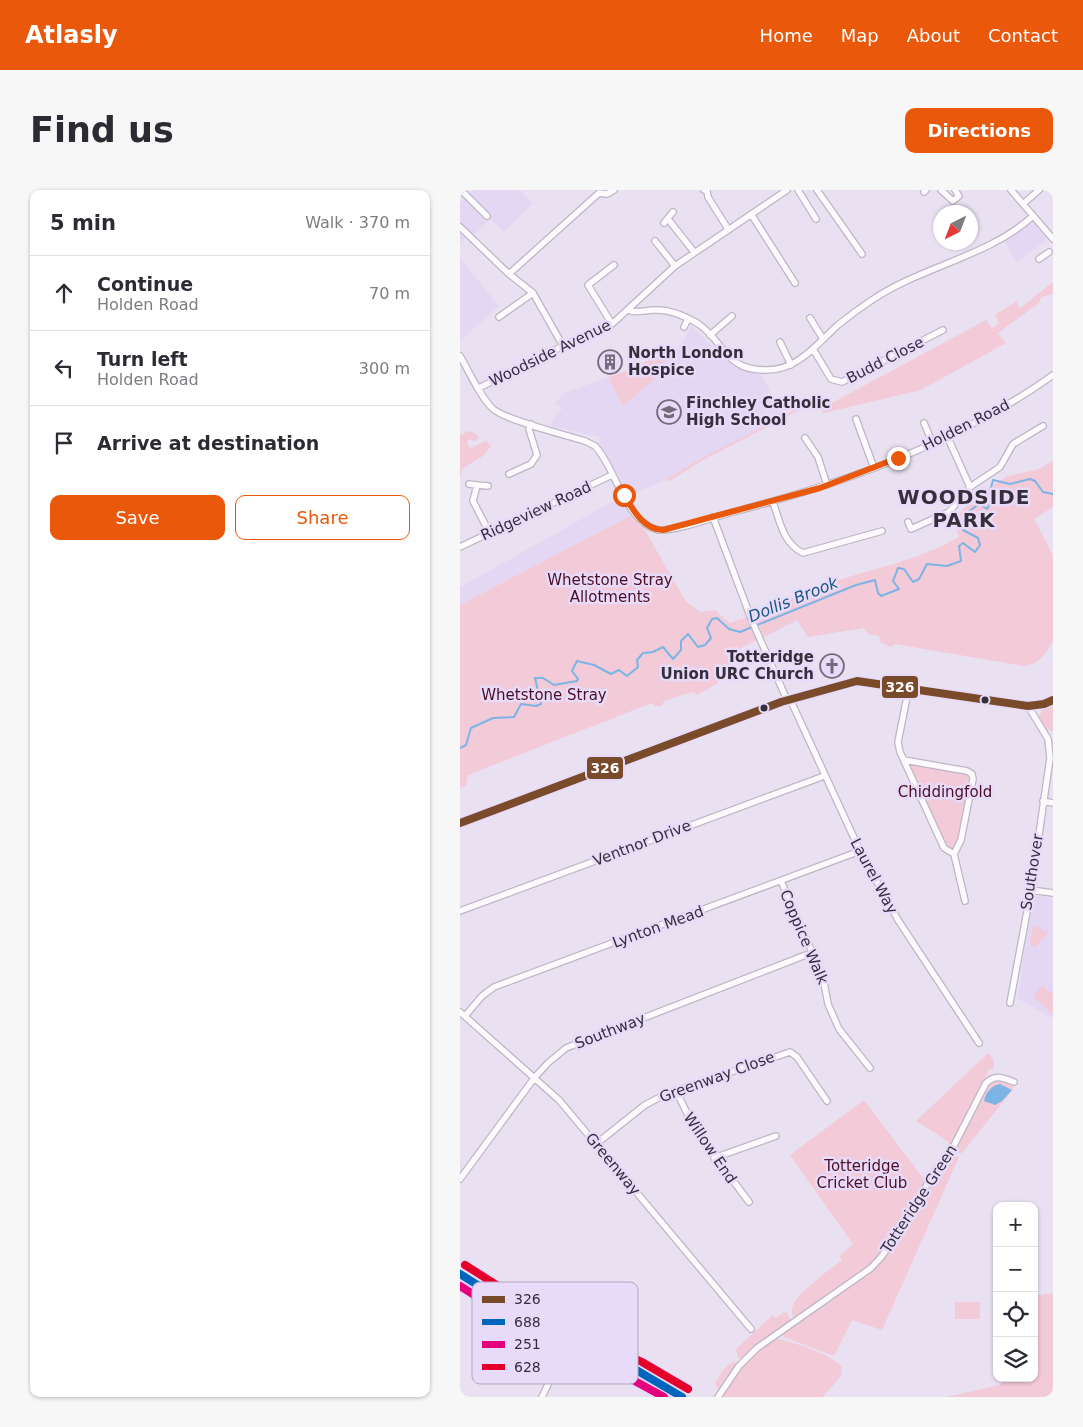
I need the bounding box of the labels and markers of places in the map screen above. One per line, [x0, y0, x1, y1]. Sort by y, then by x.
place label: North London Hospice [628, 344, 744, 379]
building icon: North London Hospice [597, 349, 623, 375]
place label: Finchley Catholic High School [686, 394, 830, 429]
school or university icon: Finchley Catholic High School [656, 399, 682, 425]
place label: Totteridge Union URC Church [660, 648, 814, 683]
church icon: Totteridge Union URC Church [819, 653, 845, 679]
unlabelled marker [980, 695, 990, 705]
unlabelled marker [759, 703, 769, 713]

